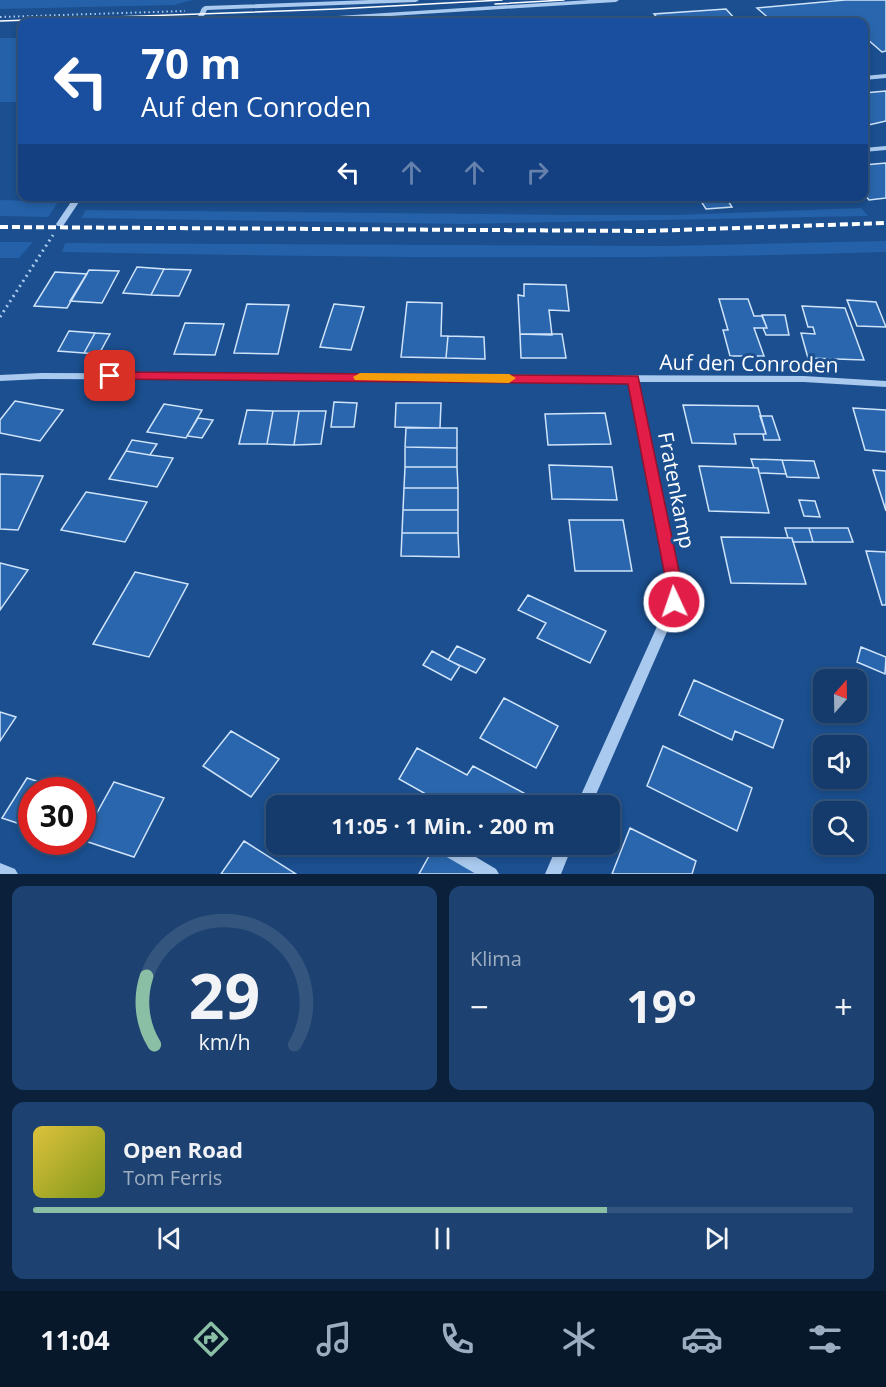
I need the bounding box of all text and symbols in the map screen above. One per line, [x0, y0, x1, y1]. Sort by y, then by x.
text: 70 m [141, 34, 241, 91]
icon: left [42, 42, 120, 120]
text: Auf den Conroden [141, 88, 371, 125]
icon: left [332, 156, 365, 189]
icon: ahead [395, 156, 428, 189]
icon: ahead [458, 156, 491, 189]
icon: right [521, 156, 554, 189]
street label: Auf den Conroden [659, 347, 839, 379]
pin [84, 350, 135, 401]
icon: arrive [93, 359, 126, 392]
street label: Fratenkamp [652, 429, 702, 551]
position arrow [642, 570, 706, 634]
north arrow [813, 669, 867, 723]
map controls [813, 669, 867, 855]
button: sound [813, 735, 867, 789]
speed limit sign: 30 [18, 777, 96, 855]
button: search [813, 801, 867, 855]
text: 11:05 · 1 Min. · 200 m [331, 810, 555, 840]
text: Klima [470, 945, 522, 972]
text: 29 [189, 952, 260, 1037]
text: 19° [626, 975, 697, 1036]
text: − [470, 984, 489, 1029]
text: + [834, 984, 853, 1029]
text: km/h [198, 1027, 251, 1056]
text: Open Road [123, 1134, 243, 1164]
text: Tom Ferris [123, 1164, 222, 1191]
icon: previous [153, 1222, 186, 1255]
icon: pause [426, 1222, 459, 1255]
icon: next [700, 1222, 733, 1255]
icon: directions [190, 1318, 232, 1360]
icon: music [313, 1318, 355, 1360]
icon: phone [436, 1318, 478, 1360]
icon: climate [558, 1318, 600, 1360]
icon: car [681, 1318, 723, 1360]
icon: filters [804, 1318, 846, 1360]
text: 11:04 [40, 1321, 110, 1358]

